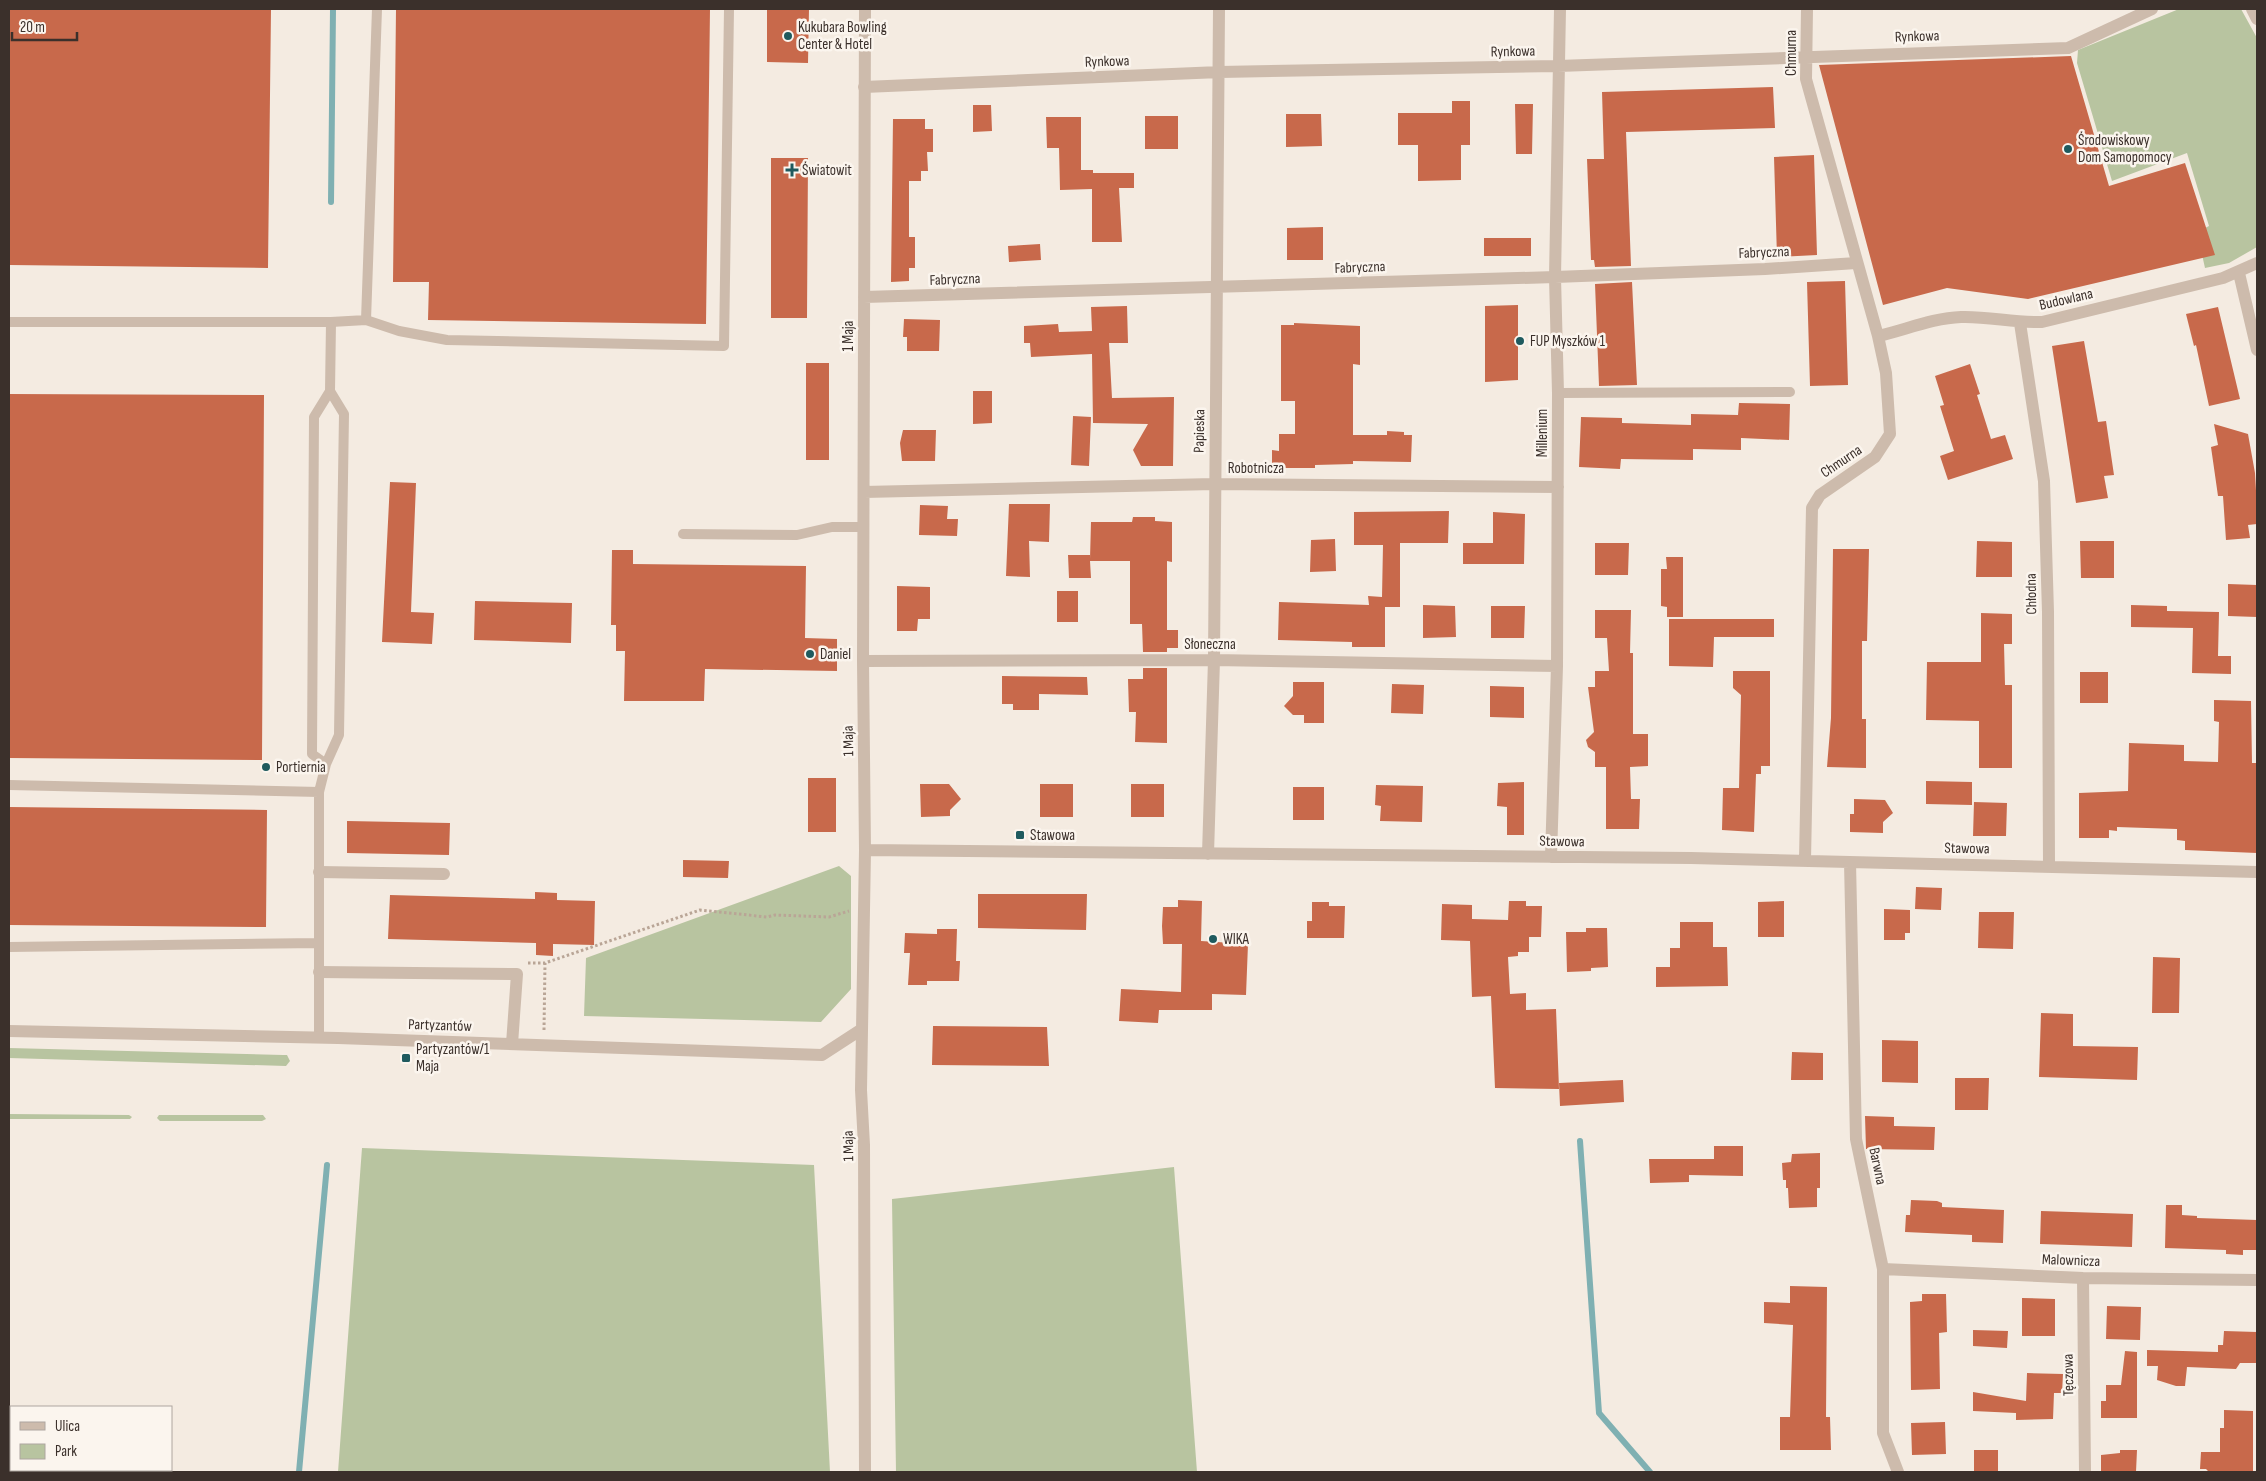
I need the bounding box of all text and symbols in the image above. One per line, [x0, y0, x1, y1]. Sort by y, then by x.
scale bar [12, 10, 78, 42]
text: 20 m [20, 18, 45, 37]
place label: Kukubara Bowling Center & Hotel [798, 18, 887, 54]
street label: Rynkowa [1894, 26, 1940, 47]
marker: Kukubara Bowling Center & Hotel [782, 30, 794, 42]
street label: Chmurna [1782, 30, 1801, 76]
street label: Rynkowa [1491, 42, 1536, 61]
street label: Rynkowa [1084, 51, 1130, 72]
place label: Środowiskowy Dom Samopomocy [2078, 131, 2172, 167]
marker: Środowiskowy Dom Samopomocy [2062, 143, 2074, 155]
place label: Światowit [802, 161, 852, 180]
marker: Światowit [786, 164, 798, 176]
street label: Fabryczna [1738, 242, 1790, 263]
street label: Fabryczna [1334, 257, 1386, 278]
street label: Fabryczna [929, 269, 981, 290]
street label: Budowlana [2037, 284, 2095, 315]
street label: 1 Maja [839, 320, 858, 351]
place label: FUP Myszków 1 [1530, 332, 1606, 351]
marker: FUP Myszków 1 [1514, 335, 1526, 347]
street label: Papieska [1190, 409, 1209, 453]
street label: Millenium [1533, 409, 1552, 457]
street label: Chmurna [1817, 441, 1866, 482]
street label: Robotnicza [1228, 459, 1284, 478]
street label: Chłodna [2022, 573, 2041, 615]
street label: Słoneczna [1184, 635, 1236, 654]
place label: Daniel [820, 645, 851, 664]
marker: Daniel [804, 648, 816, 660]
street label: 1 Maja [839, 725, 858, 757]
place label: Portiernia [276, 758, 326, 777]
marker: Portiernia [260, 761, 272, 773]
place label: Stawowa [1030, 826, 1075, 845]
marker: Stawowa [1014, 829, 1026, 841]
street label: Stawowa [1539, 832, 1585, 851]
street label: Stawowa [1944, 839, 1990, 858]
place label: WIKA [1223, 930, 1250, 949]
marker: WIKA [1207, 933, 1219, 945]
street label: Partyzantów [408, 1015, 473, 1036]
place label: Partyzantów/1 Maja [416, 1040, 490, 1076]
marker: Partyzantów/1 Maja [400, 1052, 412, 1064]
street label: 1 Maja [839, 1130, 858, 1162]
street label: Barwna [1864, 1146, 1891, 1187]
street label: Malownicza [2042, 1250, 2101, 1271]
street label: Tęczowa [2059, 1353, 2078, 1396]
legend [10, 1406, 172, 1471]
text: Ulica [55, 1417, 80, 1436]
text: Park [55, 1442, 77, 1461]

